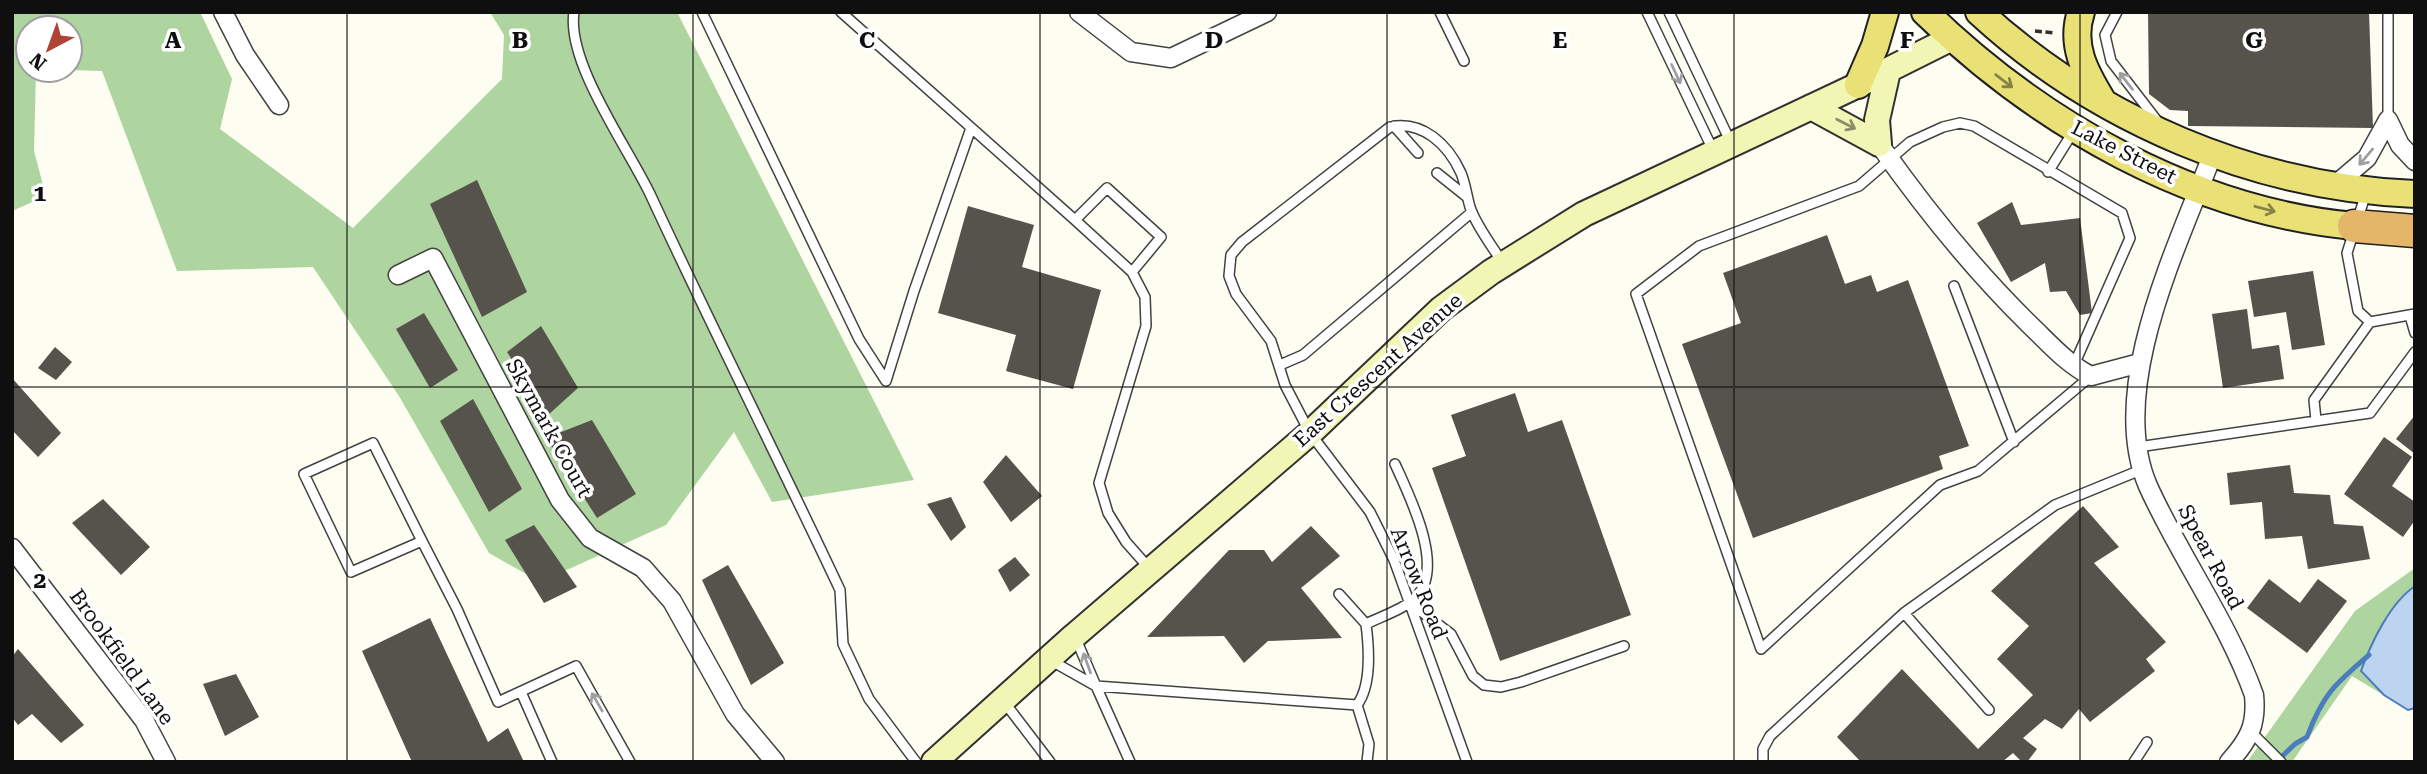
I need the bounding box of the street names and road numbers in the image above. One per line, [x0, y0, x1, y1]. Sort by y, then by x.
street label: Lake Street [2068, 115, 2181, 189]
street label: East Crescent Avenue [1289, 288, 1467, 452]
street label: Skymark Court [501, 355, 597, 501]
street label: Spear Road [2173, 501, 2249, 614]
street label: Arrow Road [1386, 524, 1453, 643]
street label: Brookfield Lane [65, 584, 179, 730]

